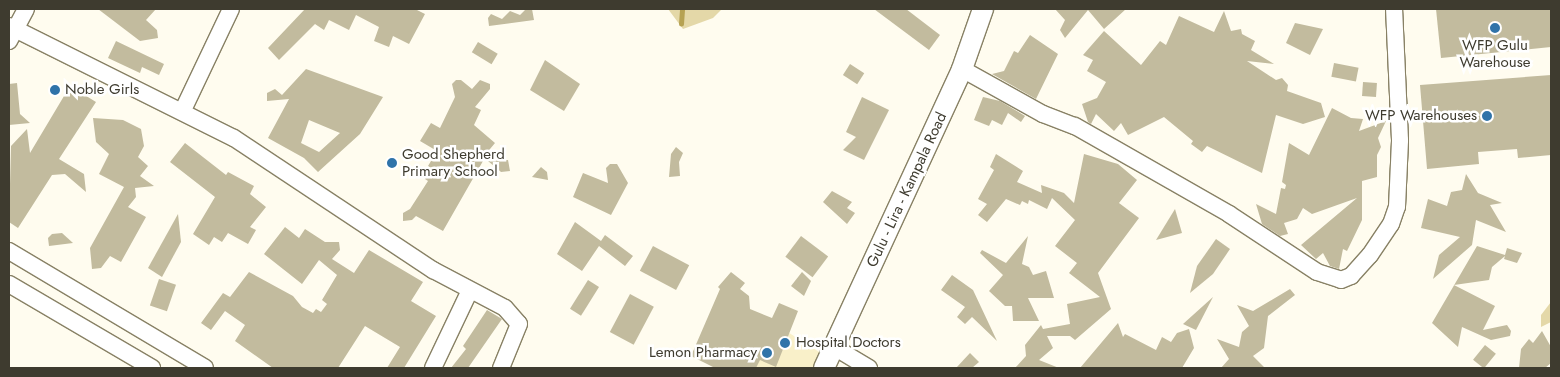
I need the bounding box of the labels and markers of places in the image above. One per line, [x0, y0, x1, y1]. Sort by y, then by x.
marker: WFP Gulu Warehouse [1489, 22, 1501, 34]
place label: WFP Gulu Warehouse [1460, 36, 1530, 71]
place label: Noble Girls [65, 81, 139, 99]
marker: Noble Girls [49, 84, 61, 96]
place label: WFP Warehouses [1365, 107, 1477, 125]
marker: WFP Warehouses [1481, 110, 1493, 122]
place label: Good Shepherd Primary School [402, 145, 505, 180]
marker: Good Shepherd Primary School [386, 157, 398, 169]
place label: Hospital Doctors [796, 334, 901, 352]
marker: Hospital Doctors [778, 336, 792, 350]
place label: Lemon Pharmacy [649, 344, 757, 362]
marker: Lemon Pharmacy [761, 347, 773, 359]

